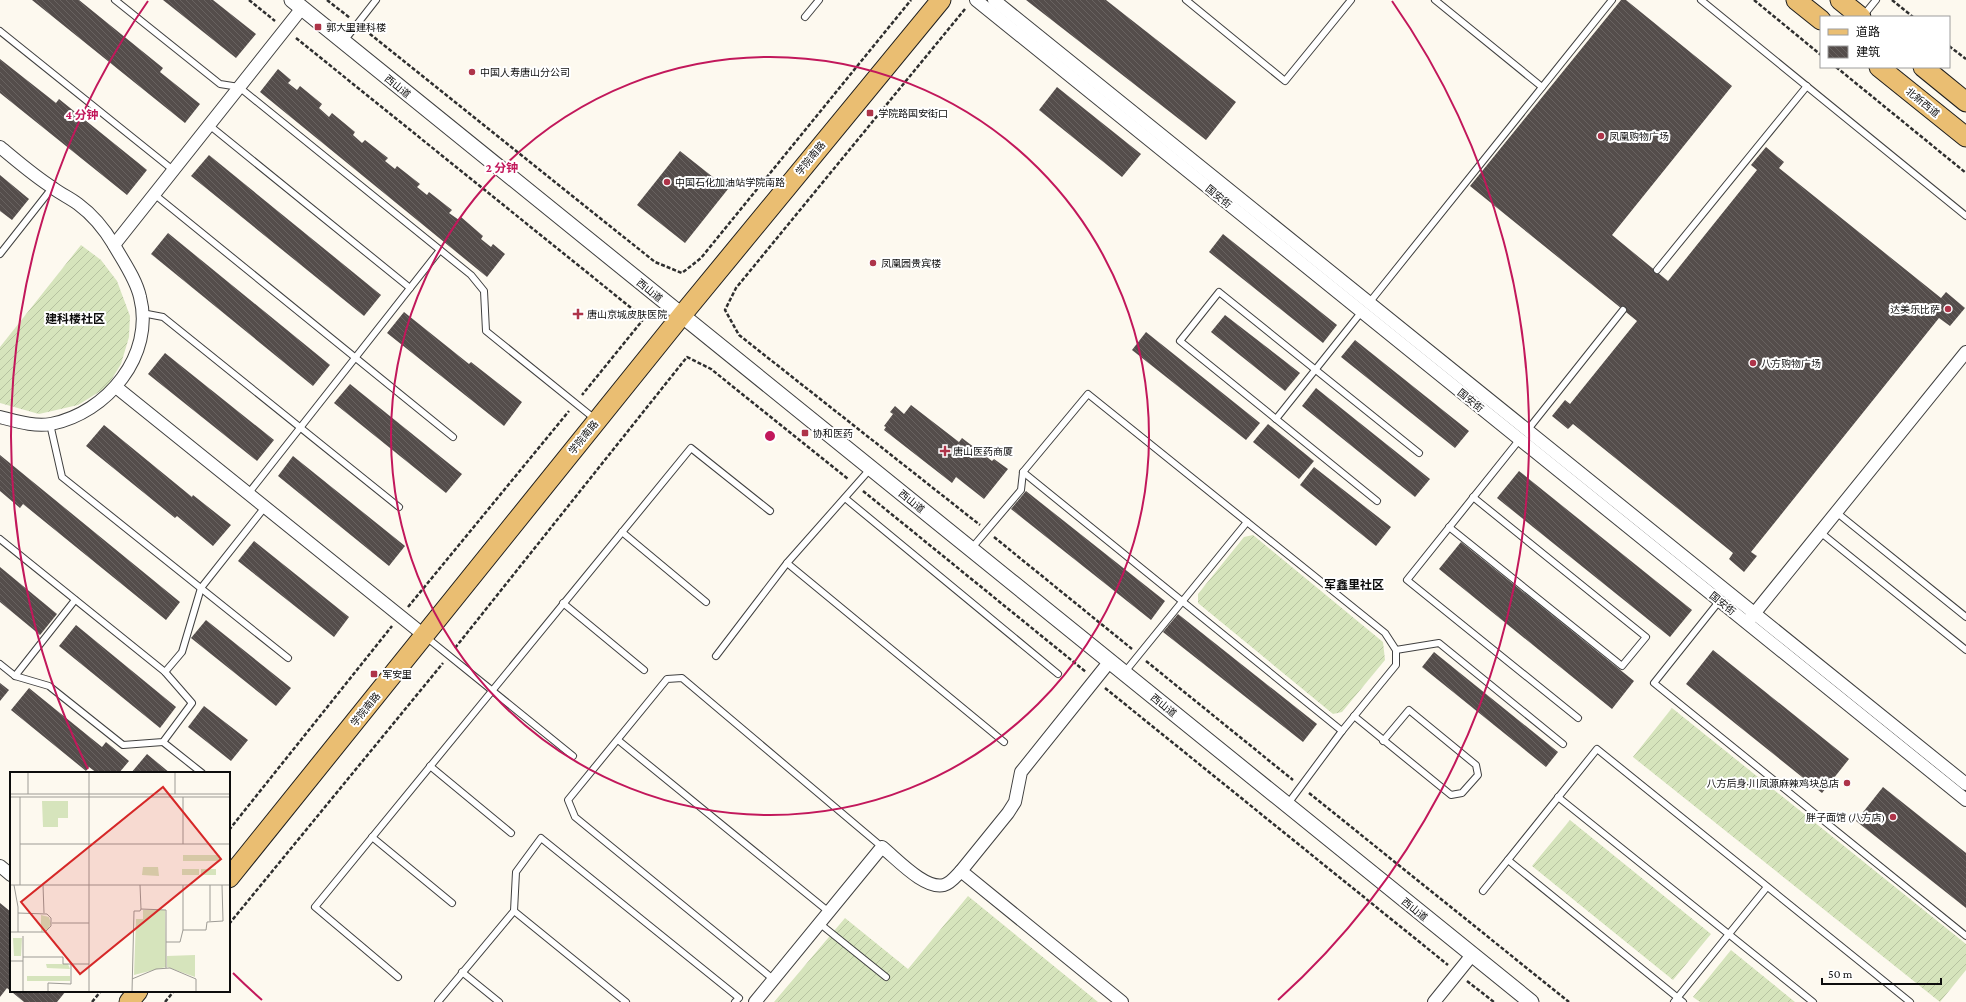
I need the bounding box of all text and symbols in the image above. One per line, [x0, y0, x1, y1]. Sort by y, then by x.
legend [1820, 16, 1950, 68]
marker: 郭大里建科楼 [313, 22, 323, 32]
place label: 郭大里建科楼 [326, 22, 386, 33]
text: 道路 [1856, 25, 1880, 39]
text: 建筑 [1856, 45, 1880, 59]
marker: 中国人寿唐山分公司 [467, 67, 477, 77]
place label: 中国人寿唐山分公司 [480, 67, 570, 78]
street label: 西山道 [383, 73, 413, 100]
street label: 北新西道 [1904, 86, 1942, 119]
text: 4 分钟 [66, 108, 98, 122]
marker: 学院路国安街口 [865, 108, 875, 118]
place label: 学院路国安街口 [878, 108, 948, 119]
marker: 凤凰购物广场 [1596, 131, 1606, 141]
place label: 凤凰购物广场 [1609, 131, 1669, 142]
street label: 学院南路 [794, 139, 827, 177]
text: 2 分钟 [486, 161, 518, 175]
marker: 中国石化加油站学院南路 [662, 177, 672, 187]
place label: 中国石化加油站学院南路 [675, 177, 785, 188]
street label: 国安街 [1204, 183, 1234, 210]
marker: 凤凰园贵宾楼 [868, 258, 878, 268]
place label: 凤凰园贵宾楼 [881, 258, 941, 269]
street label: 西山道 [635, 277, 665, 304]
place label: 达美乐比萨 [1890, 304, 1940, 315]
marker: 达美乐比萨 [1943, 304, 1953, 314]
marker: 唐山京城皮肤医院 [572, 308, 584, 320]
place label: 唐山京城皮肤医院 [587, 309, 667, 320]
district label: 建科楼社区 [45, 312, 105, 326]
marker: 八方购物广场 [1748, 358, 1758, 368]
place label: 八方购物广场 [1761, 358, 1821, 369]
street label: 国安街 [1456, 387, 1486, 414]
street label: 学院南路 [567, 418, 600, 456]
marker: 协和医药 [800, 428, 810, 438]
place label: 协和医药 [813, 428, 853, 439]
centre of rings [763, 429, 777, 443]
marker: 唐山医药商厦 [940, 446, 950, 456]
place label: 唐山医药商厦 [953, 446, 1013, 457]
street label: 西山道 [897, 488, 927, 515]
district label: 军鑫里社区 [1324, 578, 1384, 592]
street label: 国安街 [1708, 590, 1738, 617]
marker: 军安里 [369, 669, 379, 679]
place label: 军安里 [382, 669, 412, 680]
street label: 学院南路 [349, 690, 382, 728]
street label: 西山道 [1149, 692, 1179, 719]
inset map [10, 772, 230, 992]
place label: 八方后身·川凤源麻辣鸡块总店 [1707, 778, 1839, 789]
marker: 八方后身·川凤源麻辣鸡块总店 [1842, 778, 1852, 788]
place label: 胖子面馆 (八方店) [1806, 812, 1885, 824]
marker: 胖子面馆 (八方店) [1888, 812, 1898, 822]
street label: 西山道 [1400, 896, 1430, 923]
scale bar [1822, 960, 1941, 986]
text: 50 m [1828, 967, 1853, 981]

